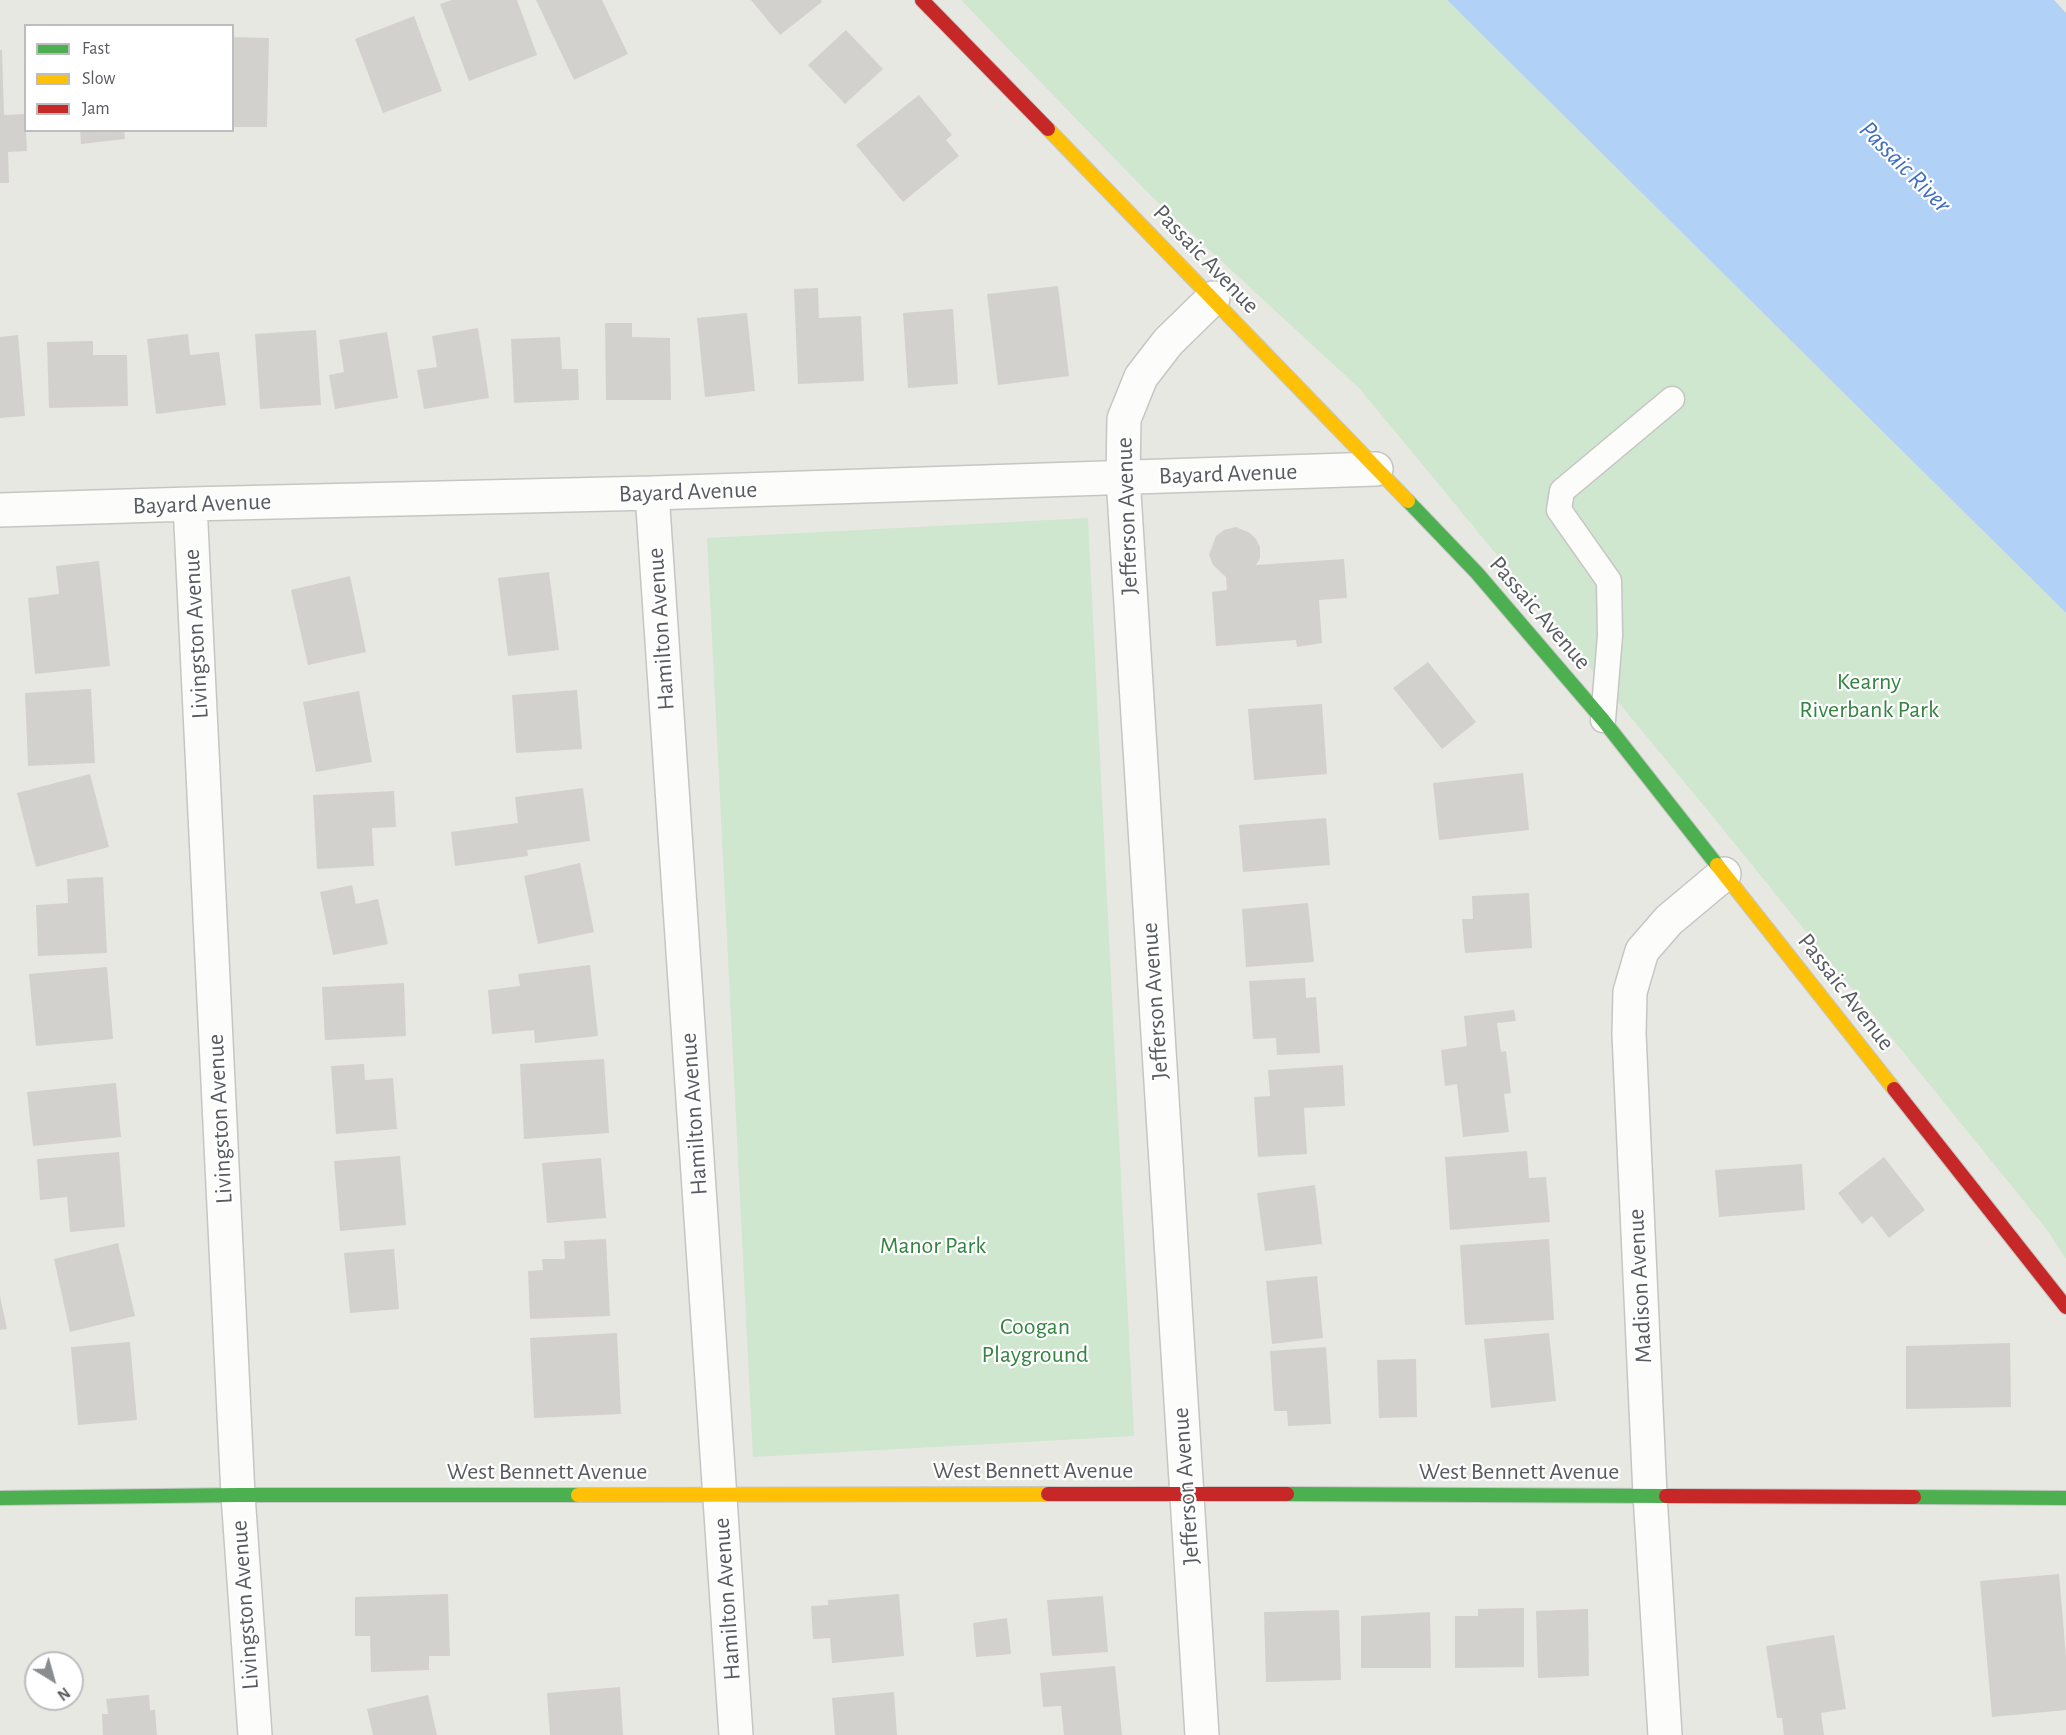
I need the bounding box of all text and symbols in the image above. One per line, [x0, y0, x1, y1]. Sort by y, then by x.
legend [24, 24, 234, 132]
text: Fast [82, 40, 110, 58]
text: Slow [82, 70, 115, 88]
text: Jam [82, 100, 110, 118]
water label: Passaic River [1852, 114, 1958, 220]
street label: Passaic Avenue [1147, 198, 1265, 320]
street label: Jefferson Avenue [1110, 437, 1144, 595]
street label: Bayard Avenue [1158, 457, 1298, 491]
street label: Bayard Avenue [618, 475, 758, 509]
street label: Bayard Avenue [132, 487, 272, 521]
street label: Hamilton Avenue [641, 547, 681, 711]
street label: Livingston Avenue [177, 548, 215, 720]
street label: Passaic Avenue [1483, 550, 1597, 676]
park label: Kearny Riverbank Park [1799, 668, 1939, 724]
street label: Jefferson Avenue [1135, 921, 1175, 1081]
street label: Passaic Avenue [1791, 928, 1901, 1056]
street label: Hamilton Avenue [674, 1032, 714, 1196]
street label: Livingston Avenue [201, 1033, 239, 1205]
street label: Madison Avenue [1622, 1208, 1658, 1364]
park label: Manor Park [880, 1232, 986, 1260]
park label: Coogan Playground [982, 1313, 1088, 1369]
street label: Jefferson Avenue [1166, 1406, 1206, 1566]
street label: West Bennett Avenue [933, 1457, 1133, 1485]
street label: West Bennett Avenue [447, 1458, 647, 1486]
street label: West Bennett Avenue [1419, 1458, 1619, 1486]
street label: Hamilton Avenue [707, 1517, 747, 1681]
street label: Livingston Avenue [225, 1519, 265, 1691]
north arrow [24, 1651, 84, 1711]
text: N [54, 1684, 73, 1704]

